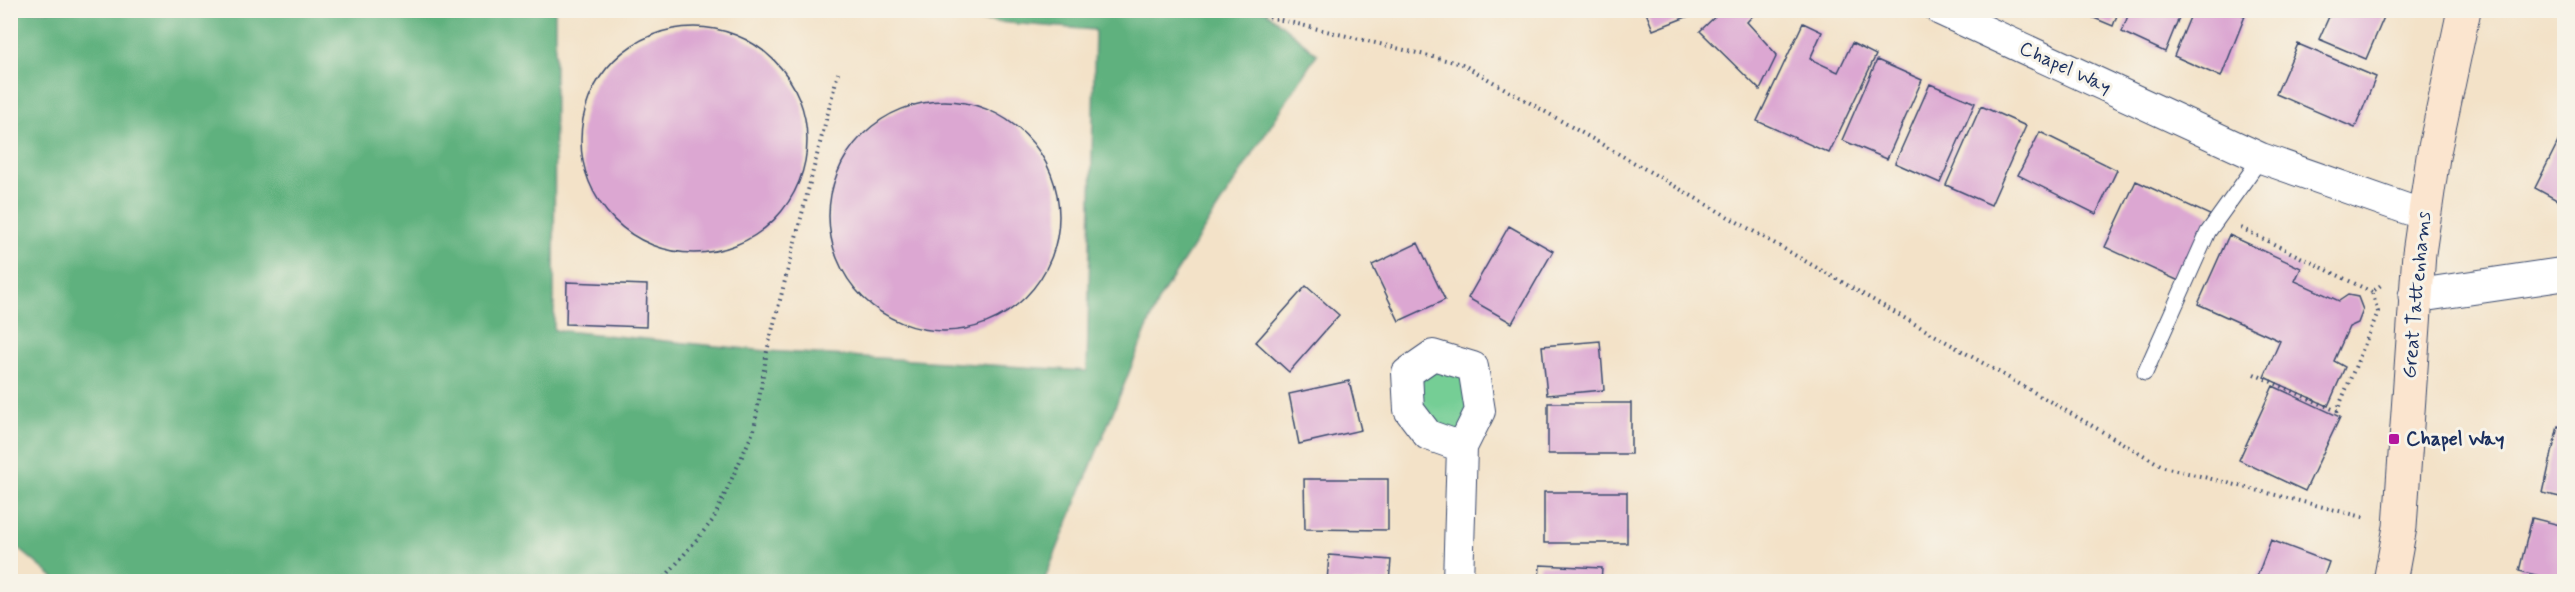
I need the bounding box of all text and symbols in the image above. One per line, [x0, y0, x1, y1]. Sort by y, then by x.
street label: Chapel Way [2015, 35, 2115, 101]
street label: Great Tattenhams [2396, 210, 2438, 380]
place label: Chapel Way [2406, 426, 2504, 453]
marker: Chapel Way [2387, 432, 2401, 446]

